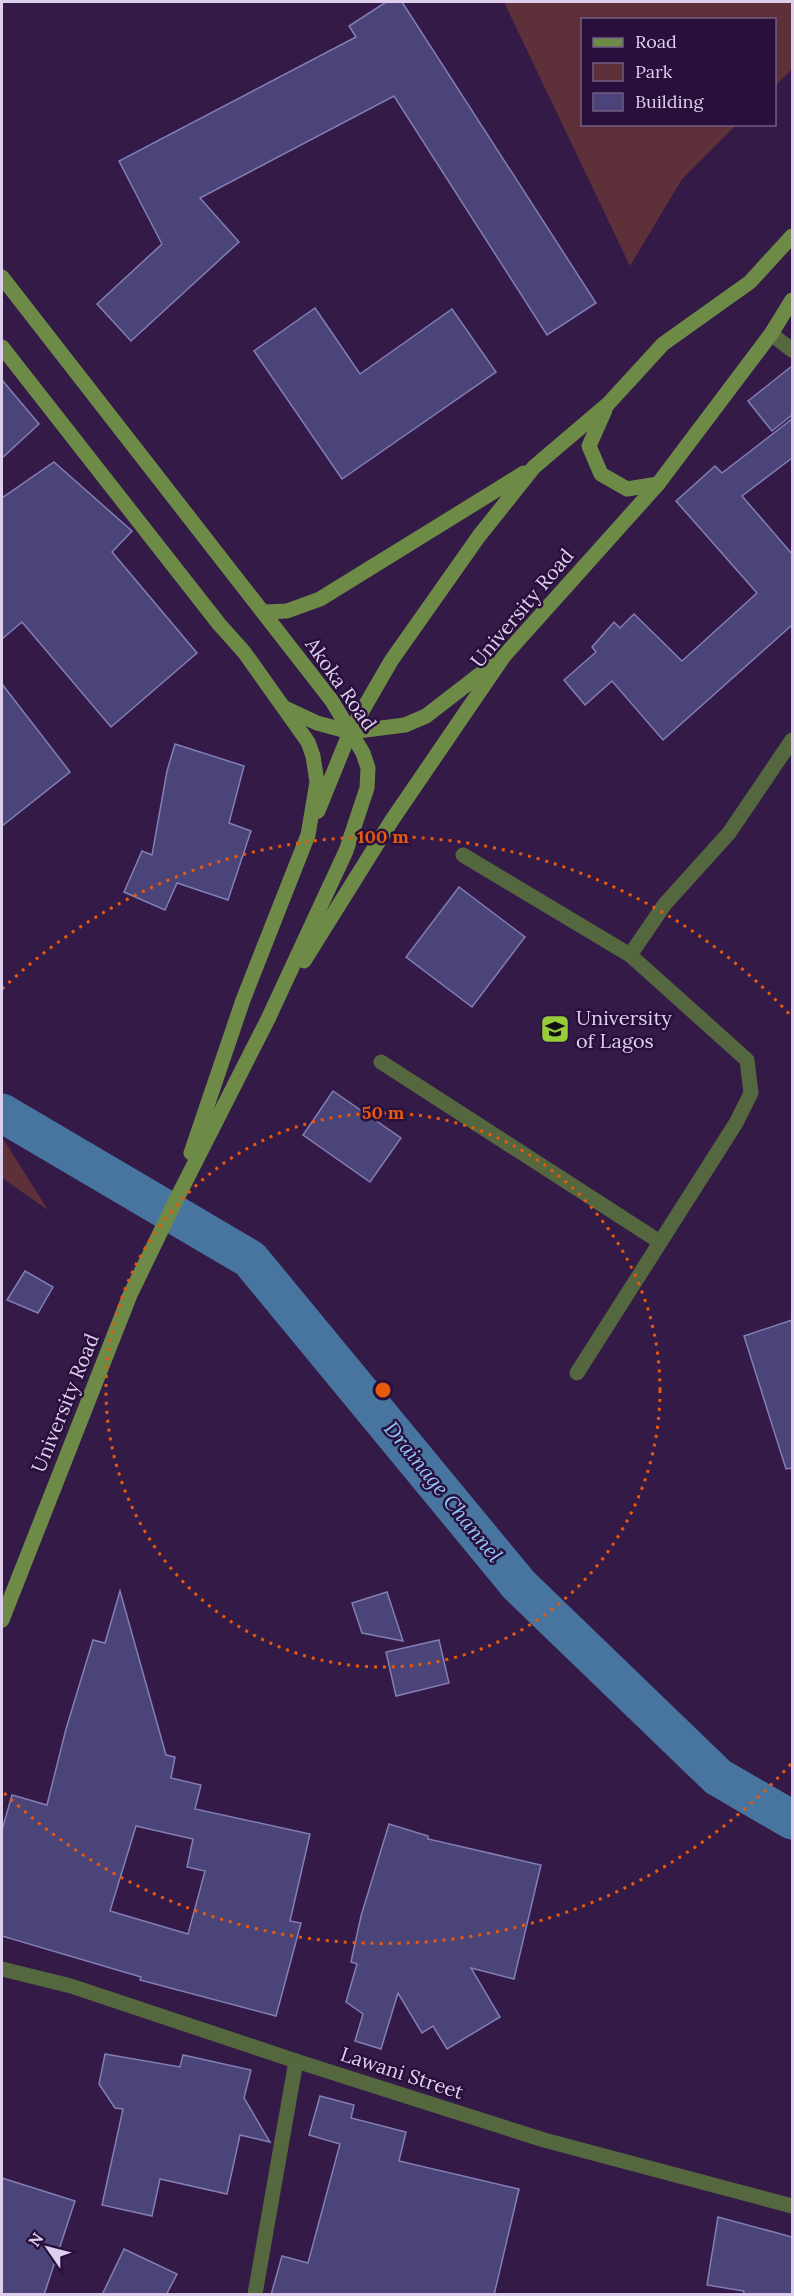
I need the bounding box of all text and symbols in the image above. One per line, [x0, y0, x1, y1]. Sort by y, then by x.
legend [581, 18, 776, 126]
text: Road [635, 30, 677, 53]
text: Park [635, 60, 673, 83]
text: Building [635, 90, 705, 113]
street label: University Road [465, 543, 579, 672]
street label: Akoka Road [300, 632, 383, 735]
text: 100 m [357, 825, 409, 848]
place label: University of Lagos [576, 1005, 672, 1053]
school or university icon: University of Lagos [539, 1013, 571, 1045]
text: 50 m [362, 1101, 405, 1124]
street label: University Road [25, 1330, 104, 1476]
centre of rings [373, 1380, 393, 1400]
water label: Drainage Channel [378, 1416, 509, 1568]
street label: Lawani Street [337, 2041, 467, 2104]
north arrow [18, 2218, 78, 2278]
text: N [24, 2229, 47, 2250]

